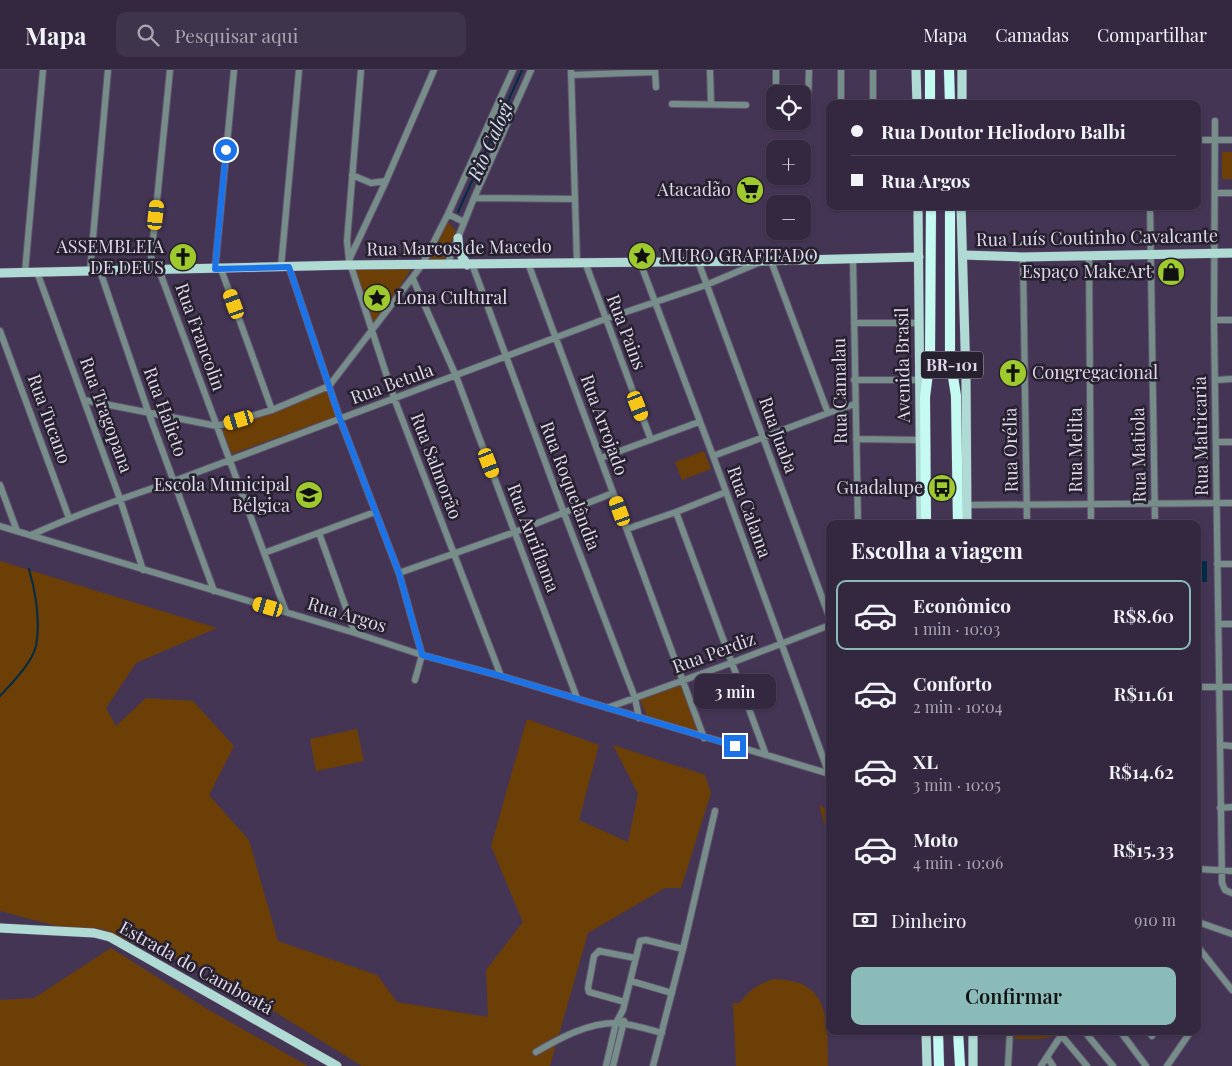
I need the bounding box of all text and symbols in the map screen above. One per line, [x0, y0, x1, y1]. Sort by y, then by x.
search box [116, 12, 466, 57]
text: Mapa [25, 19, 86, 51]
icon: search [134, 21, 162, 49]
text: Pesquisar aqui [174, 22, 298, 48]
text: Mapa [923, 23, 967, 47]
text: Camadas [995, 23, 1069, 47]
text: Compartilhar [1097, 23, 1207, 47]
map controls [766, 85, 811, 240]
button: locate [766, 85, 811, 130]
water label: Rio Calogi [460, 96, 519, 185]
text: Rua Doutor Heliodoro Balbi [881, 118, 1126, 144]
route start [215, 139, 237, 161]
button: + [766, 140, 811, 185]
text: Rua Argos [881, 167, 970, 193]
supermarket icon: Atacadão [735, 175, 765, 205]
place label: Atacadão [656, 177, 731, 201]
button: − [766, 195, 811, 240]
car [146, 199, 165, 231]
street label: Rua Luís Coutinho Cavalcante [976, 223, 1218, 251]
street label: Rua Marcos de Macedo [366, 233, 552, 261]
place label: ASSEMBLEIA DE DEUS [56, 234, 165, 279]
place icon: MURO GRAFITADO [627, 241, 657, 271]
church icon: ASSEMBLEIA DE DEUS [168, 242, 198, 272]
place label: MURO GRAFITADO [661, 243, 818, 267]
shop icon: Espaço MakeArt [1156, 257, 1186, 287]
place label: Espaço MakeArt [1022, 259, 1153, 283]
street label: Rua Francolin [170, 279, 232, 394]
place icon: Lona Cultural [362, 283, 392, 313]
place label: Lona Cultural [396, 285, 507, 309]
car [221, 287, 246, 321]
street label: Rua Pains [602, 291, 652, 373]
street label: Avenida Brasil [889, 307, 915, 424]
street label: Rua Camalau [826, 337, 852, 444]
road number: BR-101 [921, 352, 983, 378]
street label: Rua Tragopana [75, 354, 139, 476]
street label: Rua Betula [347, 357, 436, 409]
church icon: Congregacional [998, 358, 1028, 388]
place label: Congregacional [1032, 360, 1158, 384]
street label: Rua Halieto [139, 364, 193, 460]
street label: Rua Tucano [23, 371, 77, 467]
street label: Rua Arrojado [576, 371, 634, 479]
street label: Rua Matricaria [1187, 376, 1213, 496]
car [625, 389, 650, 423]
street label: Rua Juaba [754, 393, 804, 476]
street label: Rua Orélia [997, 407, 1023, 493]
street label: Rua Melita [1063, 407, 1087, 493]
street label: Rua Matiola [1125, 407, 1151, 503]
car [222, 408, 255, 432]
street label: Rua Salmorão [406, 409, 468, 522]
street label: Rua Roquelândia [535, 418, 607, 554]
car [476, 446, 501, 480]
street label: Rua Calama [722, 463, 778, 561]
place label: Escola Municipal Bélgica [154, 472, 290, 517]
bus stop icon: Guadalupe [927, 473, 957, 503]
place label: Guadalupe [836, 475, 923, 499]
school or university icon: Escola Municipal Bélgica [294, 480, 324, 510]
street label: Rua Auriflama [502, 480, 566, 595]
car [607, 494, 632, 528]
text: Escolha a viagem [851, 535, 1023, 565]
street label: Rua Argos [305, 591, 390, 637]
text: Econômico [913, 592, 1011, 618]
icon: car [853, 593, 898, 638]
car [251, 596, 284, 618]
text: R$8.60 [1113, 602, 1174, 628]
text: 1 min · 10:03 [913, 618, 1000, 639]
street label: Rua Perdiz [669, 626, 759, 678]
text: Conforto [913, 670, 992, 696]
icon: car [853, 671, 898, 716]
callout: 3 min [694, 674, 776, 708]
text: R$11.61 [1114, 680, 1174, 706]
text: 3 min [715, 681, 755, 702]
text: 2 min · 10:04 [913, 696, 1003, 717]
route end [724, 735, 746, 757]
text: XL [913, 748, 938, 774]
icon: car [853, 749, 898, 794]
text: R$14.62 [1108, 758, 1174, 784]
text: 3 min · 10:05 [913, 774, 1001, 795]
text: Moto [913, 826, 958, 852]
icon: car [853, 827, 898, 872]
text: R$15.33 [1112, 836, 1174, 862]
text: 4 min · 10:06 [913, 852, 1003, 873]
icon: cash [851, 906, 879, 934]
text: Dinheiro [891, 907, 967, 933]
text: 910 m [1134, 909, 1176, 930]
street label: Estrada do Camboatá [115, 915, 278, 1019]
button: Confirmar [851, 967, 1176, 1025]

